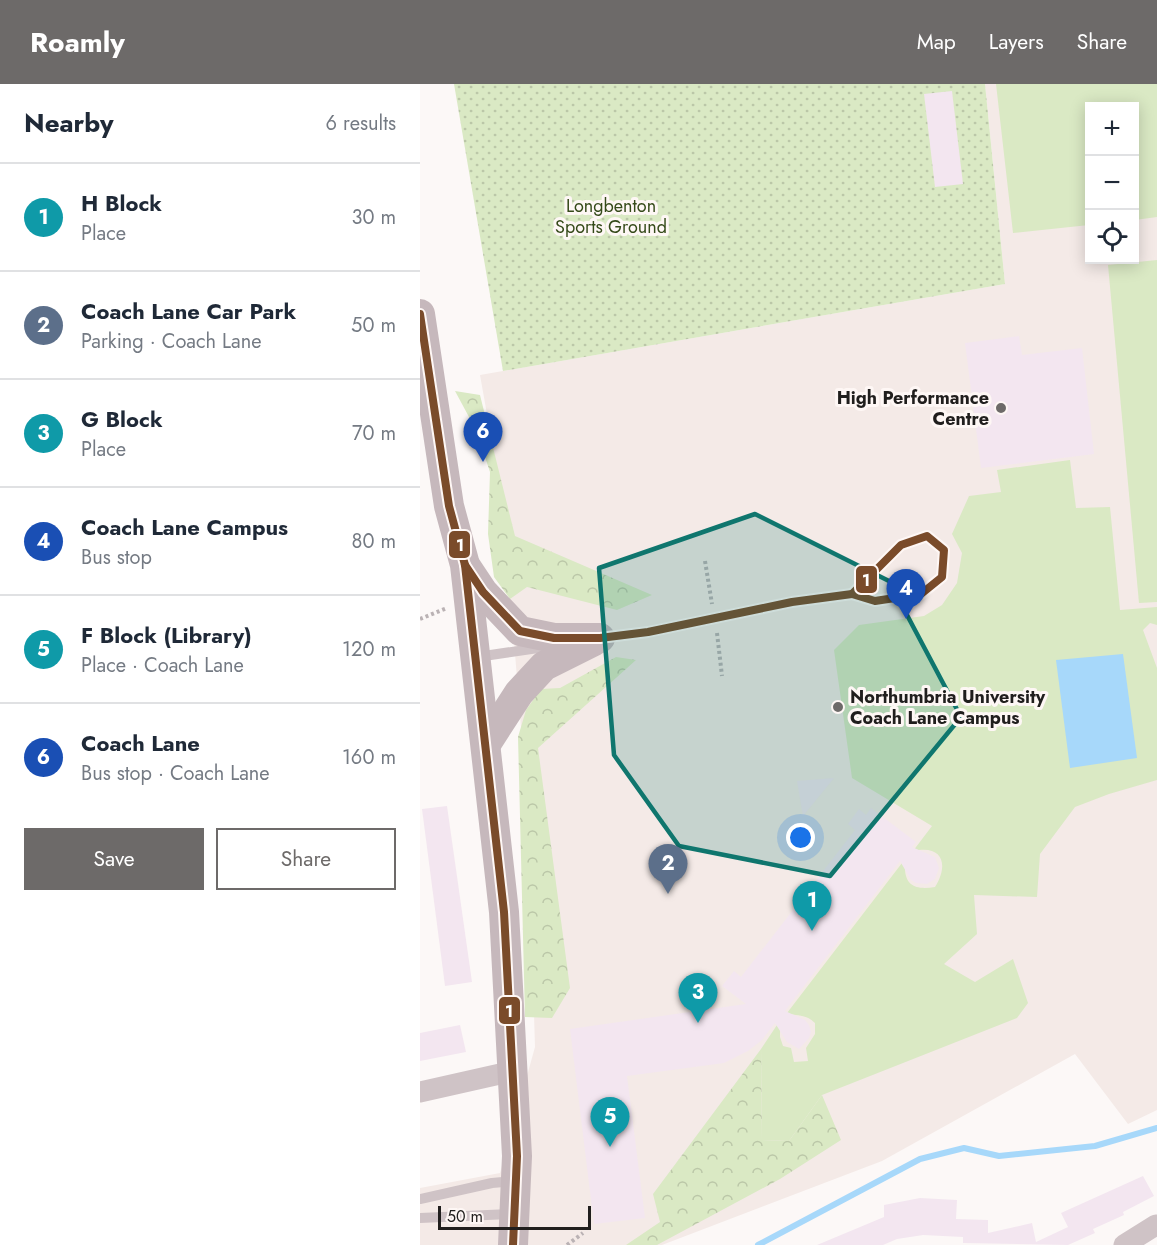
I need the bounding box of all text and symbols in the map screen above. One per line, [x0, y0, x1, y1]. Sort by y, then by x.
text: Roamly [30, 22, 125, 63]
text: Map [917, 27, 956, 57]
text: Layers [989, 27, 1044, 57]
text: Share [1077, 27, 1127, 57]
map controls [1085, 102, 1139, 264]
button: + [1085, 102, 1139, 156]
text: Nearby [24, 104, 113, 142]
text: 6 results [326, 109, 396, 138]
button: − [1085, 156, 1139, 210]
text: H Block [81, 187, 162, 219]
park label: Longbenton Sports Ground [555, 193, 667, 240]
text: 1 [38, 203, 49, 232]
text: 30 m [351, 203, 396, 232]
button: locate [1085, 210, 1139, 264]
text: Place [81, 219, 126, 248]
text: Coach Lane Car Park [81, 295, 296, 327]
text: 2 [37, 311, 50, 340]
text: 50 m [351, 311, 396, 340]
text: Parking · Coach Lane [81, 327, 261, 356]
place label: High Performance Centre [837, 385, 989, 432]
marker: High Performance Centre [994, 401, 1008, 415]
text: G Block [81, 403, 163, 435]
pin: 6 [464, 412, 502, 462]
text: 3 [37, 419, 50, 448]
text: 70 m [352, 419, 396, 448]
text: Place [81, 435, 126, 464]
text: Coach Lane Campus [81, 511, 288, 543]
text: 4 [37, 527, 50, 556]
text: 80 m [351, 527, 396, 556]
line badge: 1 [448, 530, 471, 559]
text: 1 [456, 534, 464, 557]
text: Bus stop [81, 543, 152, 572]
line badge: 1 [855, 565, 878, 594]
text: 1 [862, 569, 870, 592]
pin: 4 [886, 570, 926, 619]
text: F Block (Library) [81, 619, 252, 651]
text: 5 [37, 635, 50, 664]
text: 120 m [342, 635, 396, 664]
text: Place · Coach Lane [81, 651, 244, 680]
place label: Northumbria University Coach Lane Campus [850, 684, 1046, 731]
marker: Northumbria University Coach Lane Campus [831, 700, 845, 714]
text: Coach Lane [81, 727, 200, 759]
text: 6 [37, 743, 50, 772]
text: 160 m [342, 743, 396, 772]
text: Bus stop · Coach Lane [81, 759, 270, 788]
your location [786, 823, 815, 852]
button: Save [24, 828, 204, 890]
button: Share [216, 828, 396, 890]
pin: 2 [648, 844, 688, 894]
pin: 1 [792, 882, 832, 931]
pin: 3 [678, 974, 718, 1023]
line badge: 1 [498, 996, 521, 1025]
text: 1 [505, 1000, 513, 1023]
pin: 5 [590, 1098, 630, 1147]
scale bar [438, 1203, 591, 1230]
text: 50 m [447, 1205, 483, 1228]

